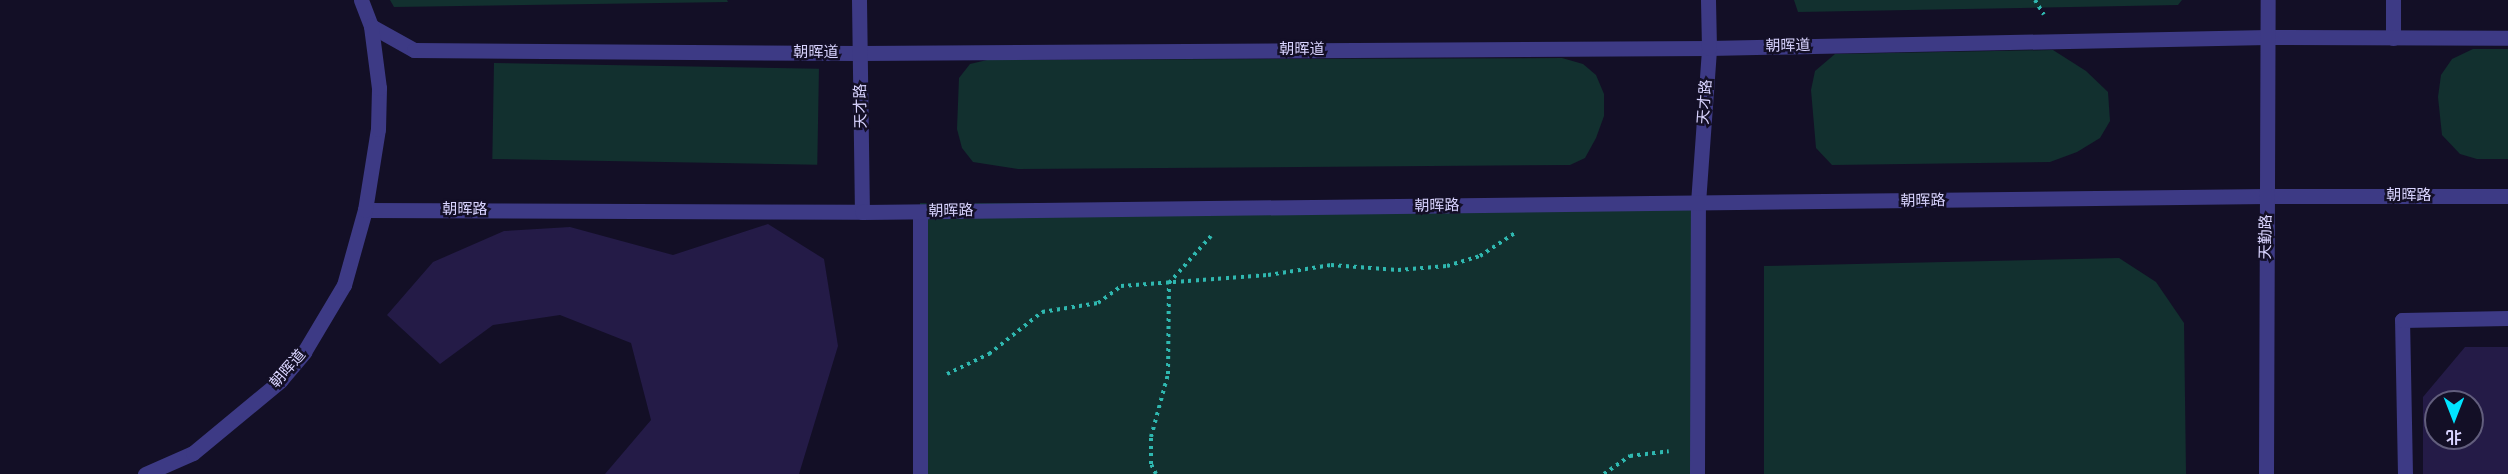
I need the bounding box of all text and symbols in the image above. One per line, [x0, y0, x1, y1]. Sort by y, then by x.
street label: 朝晖道 [1765, 37, 1811, 55]
street label: 朝晖道 [1280, 41, 1324, 59]
street label: 朝晖道 [794, 44, 838, 62]
street label: 天才路 [1694, 79, 1716, 125]
street label: 天才路 [852, 83, 870, 129]
street label: 朝晖路 [2387, 187, 2431, 205]
street label: 朝晖路 [1900, 192, 1946, 210]
street label: 朝晖路 [1414, 197, 1460, 215]
street label: 朝晖路 [443, 201, 487, 219]
street label: 朝晖路 [928, 202, 974, 220]
street label: 天勤路 [2257, 214, 2275, 260]
street label: 朝晖道 [266, 346, 310, 392]
north arrow [2424, 390, 2484, 450]
text: 北 [2446, 427, 2462, 446]

